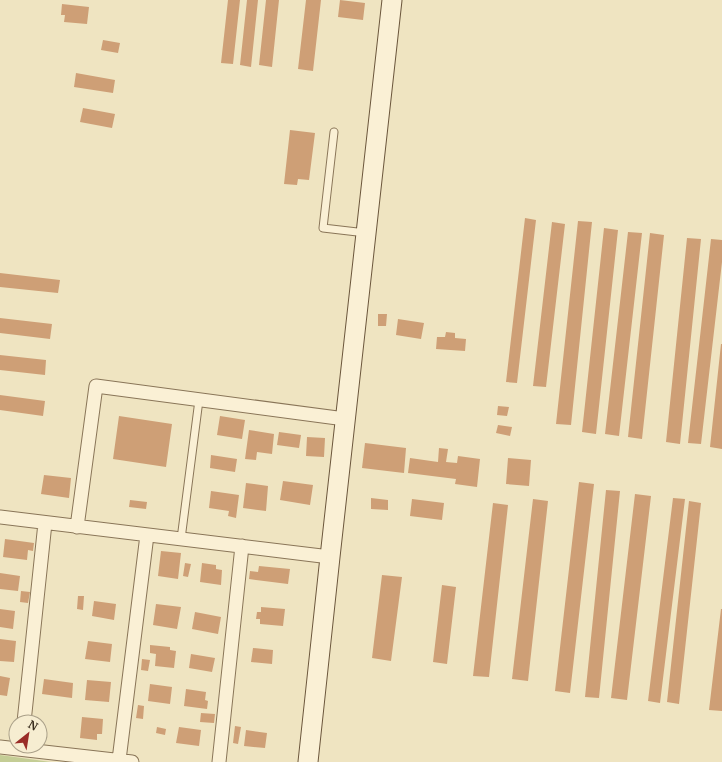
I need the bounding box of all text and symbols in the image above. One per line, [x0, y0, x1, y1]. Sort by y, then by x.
north arrow [8, 714, 48, 754]
text: N [26, 717, 41, 734]

